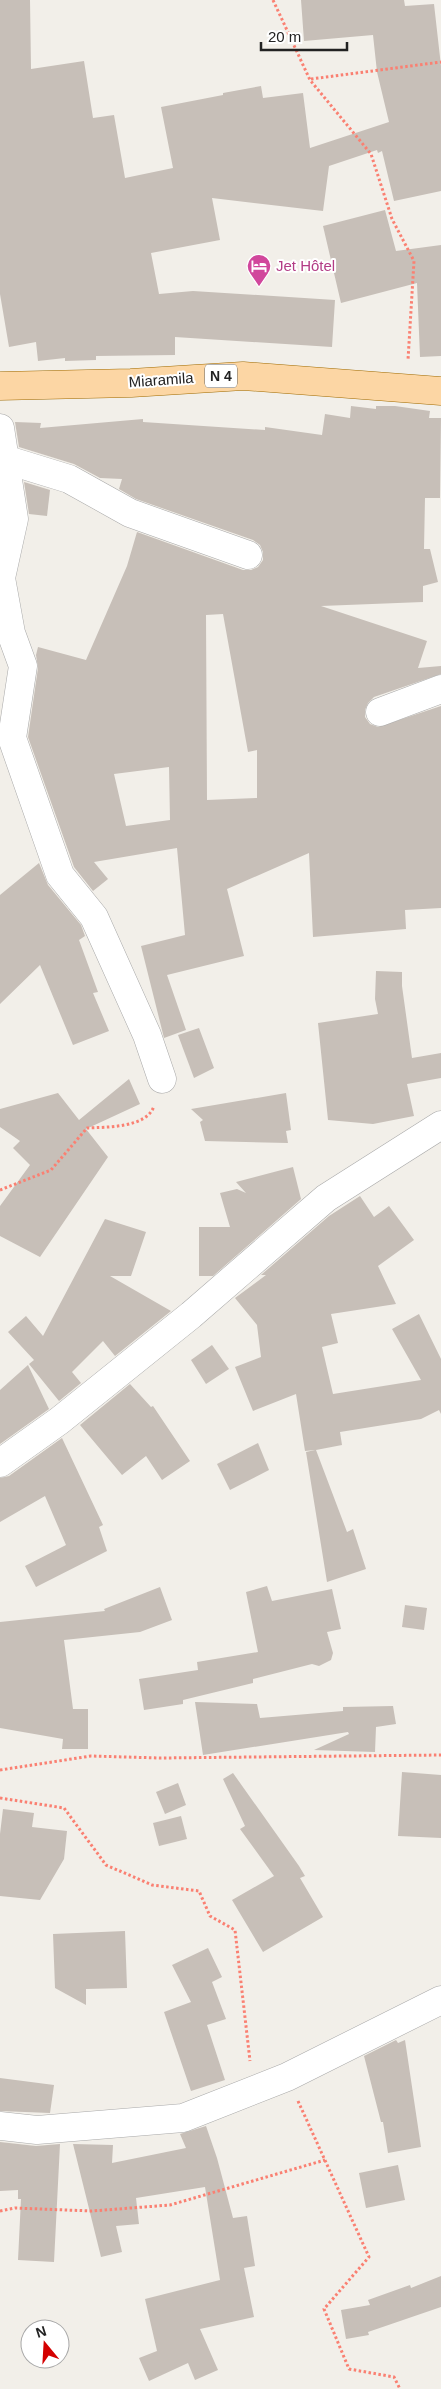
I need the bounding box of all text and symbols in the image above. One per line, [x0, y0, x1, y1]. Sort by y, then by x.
scale bar [261, 20, 347, 52]
text: 20 m [268, 28, 301, 45]
hotel icon: Jet Hôtel [246, 253, 272, 287]
place label: Jet Hôtel [276, 257, 335, 274]
road number: N 4 [205, 364, 237, 388]
street label: Miaramila [128, 369, 195, 390]
north arrow [20, 2319, 70, 2369]
text: N [34, 2322, 48, 2341]

